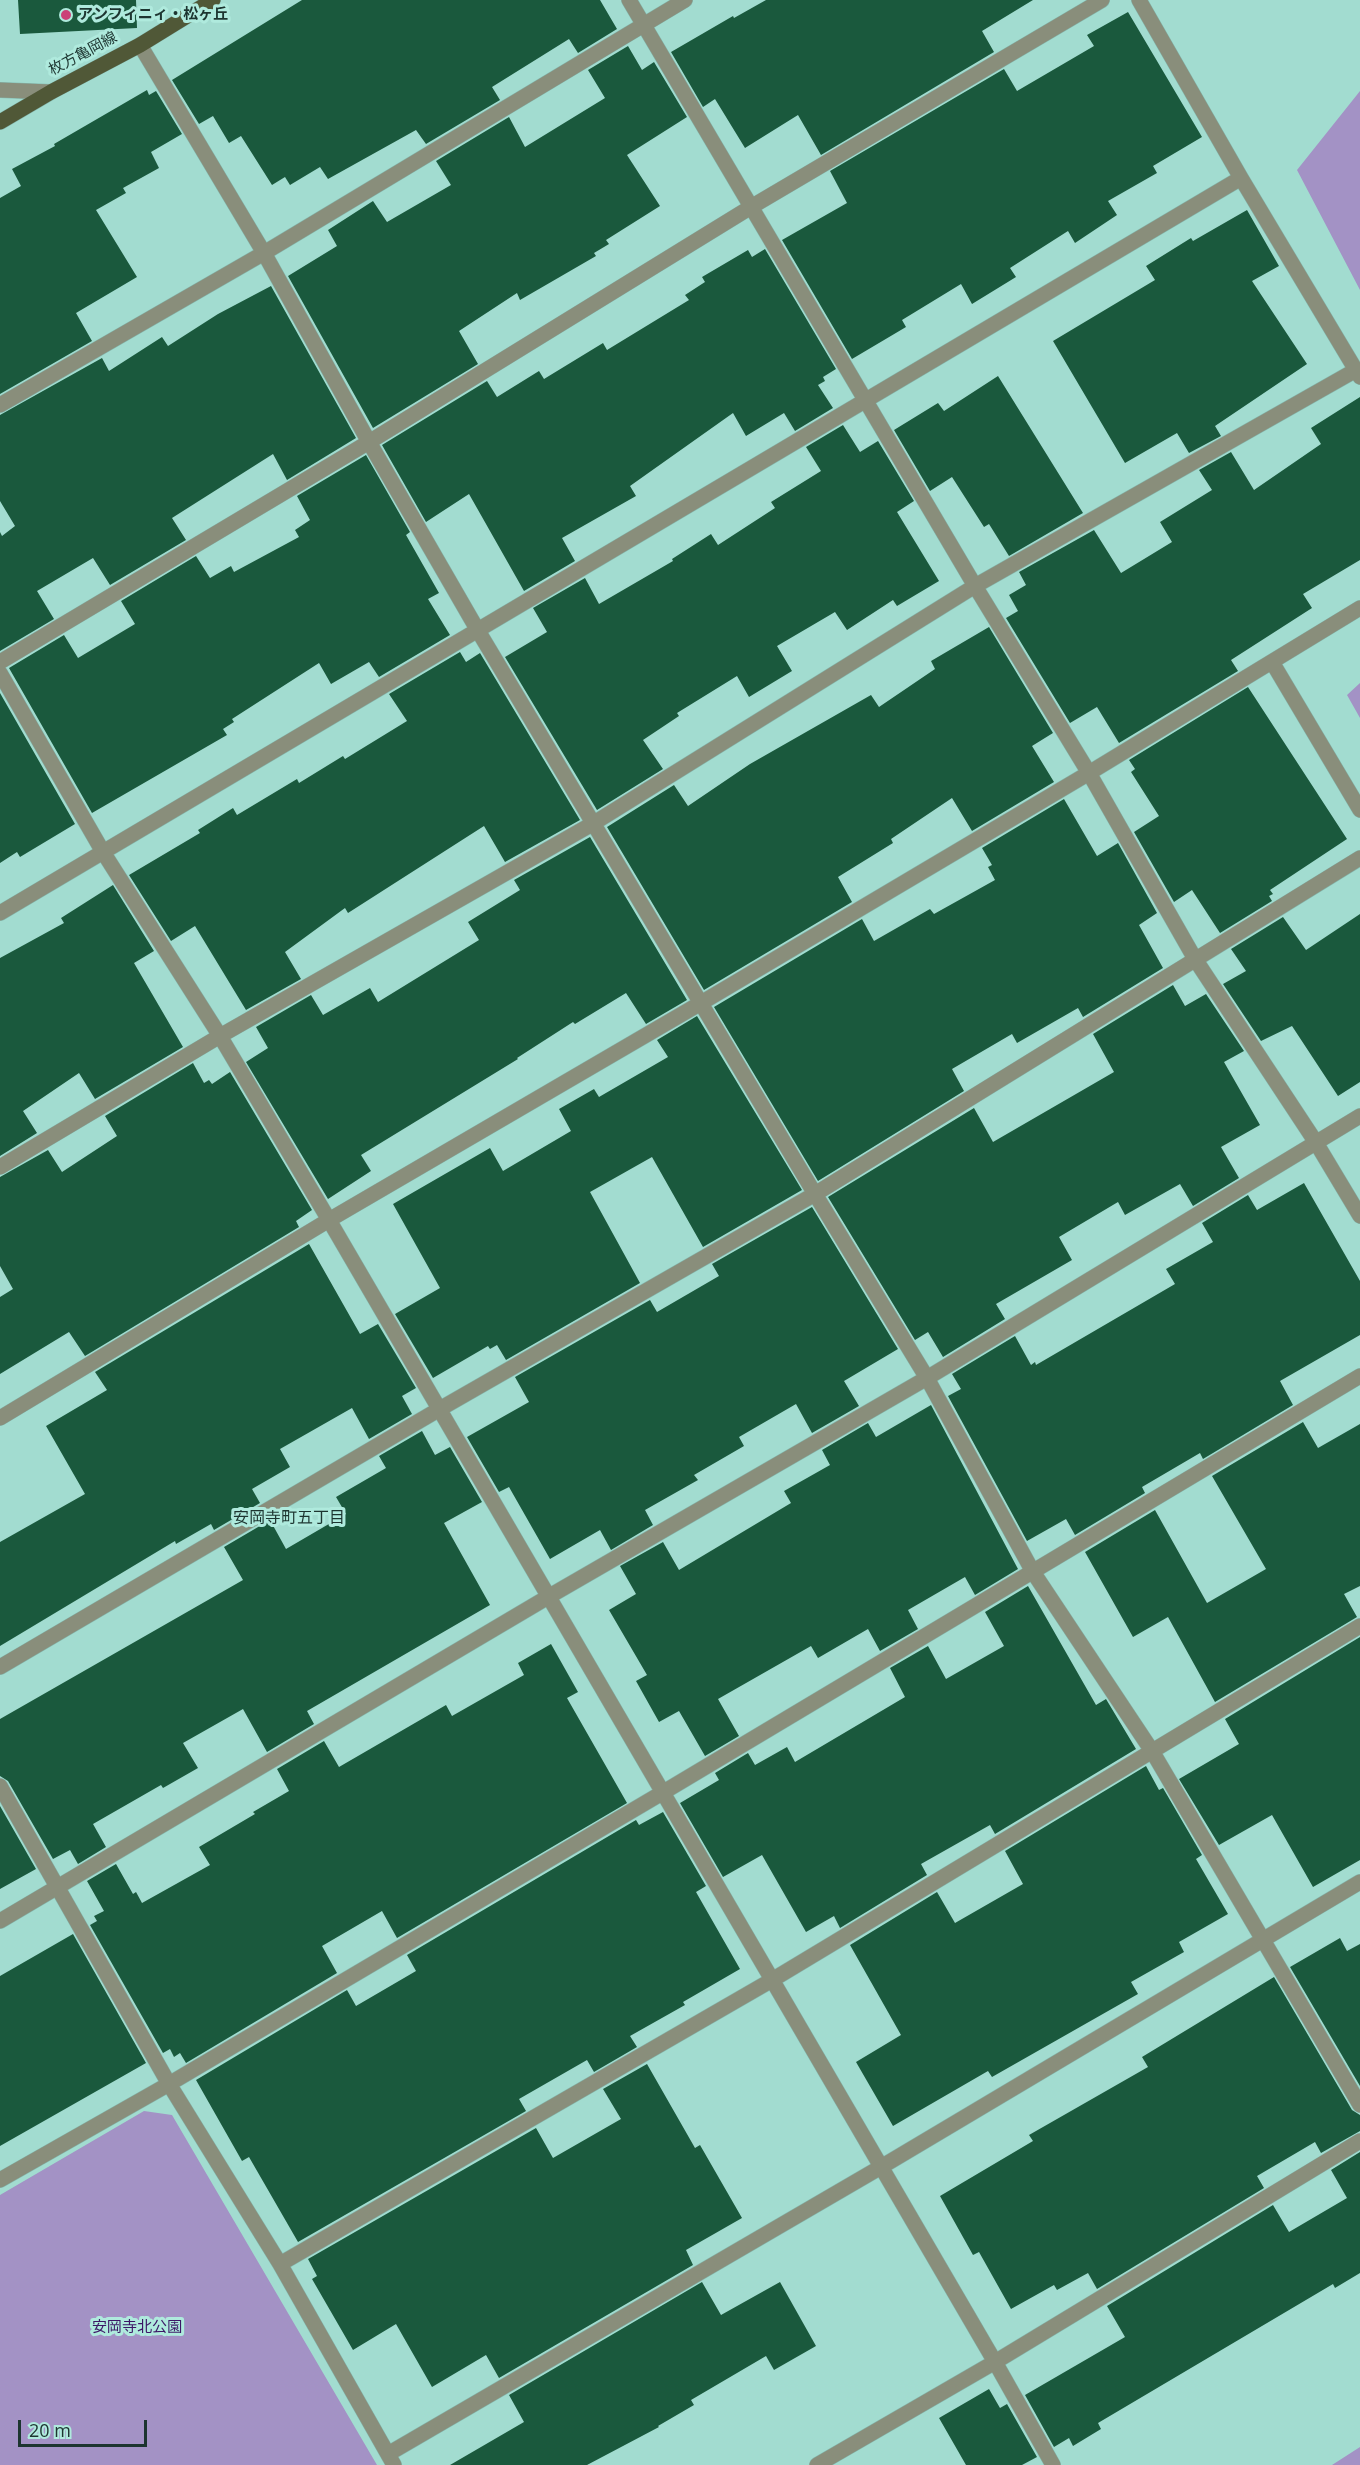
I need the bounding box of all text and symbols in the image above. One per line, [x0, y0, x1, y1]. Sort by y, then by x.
place label: アンフィニィ・松ヶ丘 [78, 6, 228, 24]
marker: アンフィニィ・松ヶ丘 [59, 8, 73, 22]
street label: 枚方亀岡線 [46, 28, 120, 80]
district label: 安岡寺町五丁目 [233, 1508, 345, 1528]
park label: 安岡寺北公園 [92, 2319, 182, 2337]
scale bar [21, 2408, 150, 2446]
text: 20 m [29, 2418, 71, 2442]

